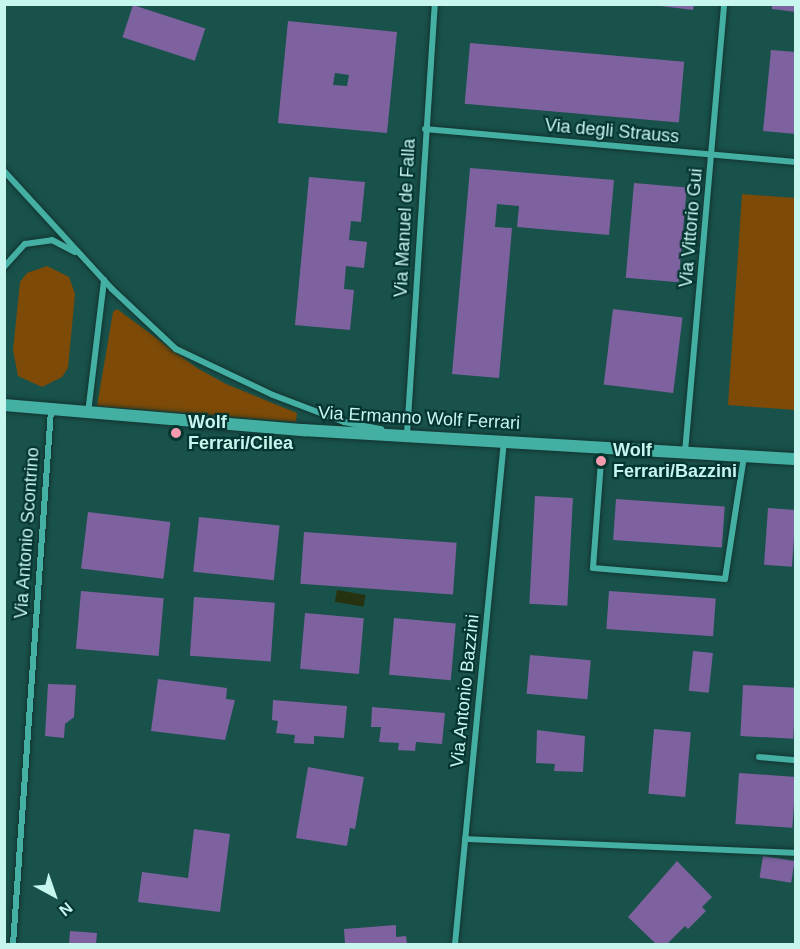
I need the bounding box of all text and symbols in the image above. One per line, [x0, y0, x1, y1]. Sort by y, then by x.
street label: Via degli Strauss [544, 114, 680, 148]
street label: Via Manuel de Falla [390, 138, 420, 298]
street label: Via Vittorio Gui [675, 168, 707, 288]
street label: Via Ermanno Wolf Ferrari [317, 402, 521, 434]
place label: Wolf Ferrari/Cilea [188, 412, 293, 454]
marker: Wolf Ferrari/Cilea [169, 426, 183, 440]
place label: Wolf Ferrari/Bazzini [613, 440, 737, 482]
street label: Via Antonio Scontrino [10, 446, 44, 620]
marker: Wolf Ferrari/Bazzini [594, 454, 608, 468]
street label: Via Antonio Bazzini [446, 613, 484, 769]
north arrow [24, 865, 84, 925]
text: N [56, 899, 76, 919]

